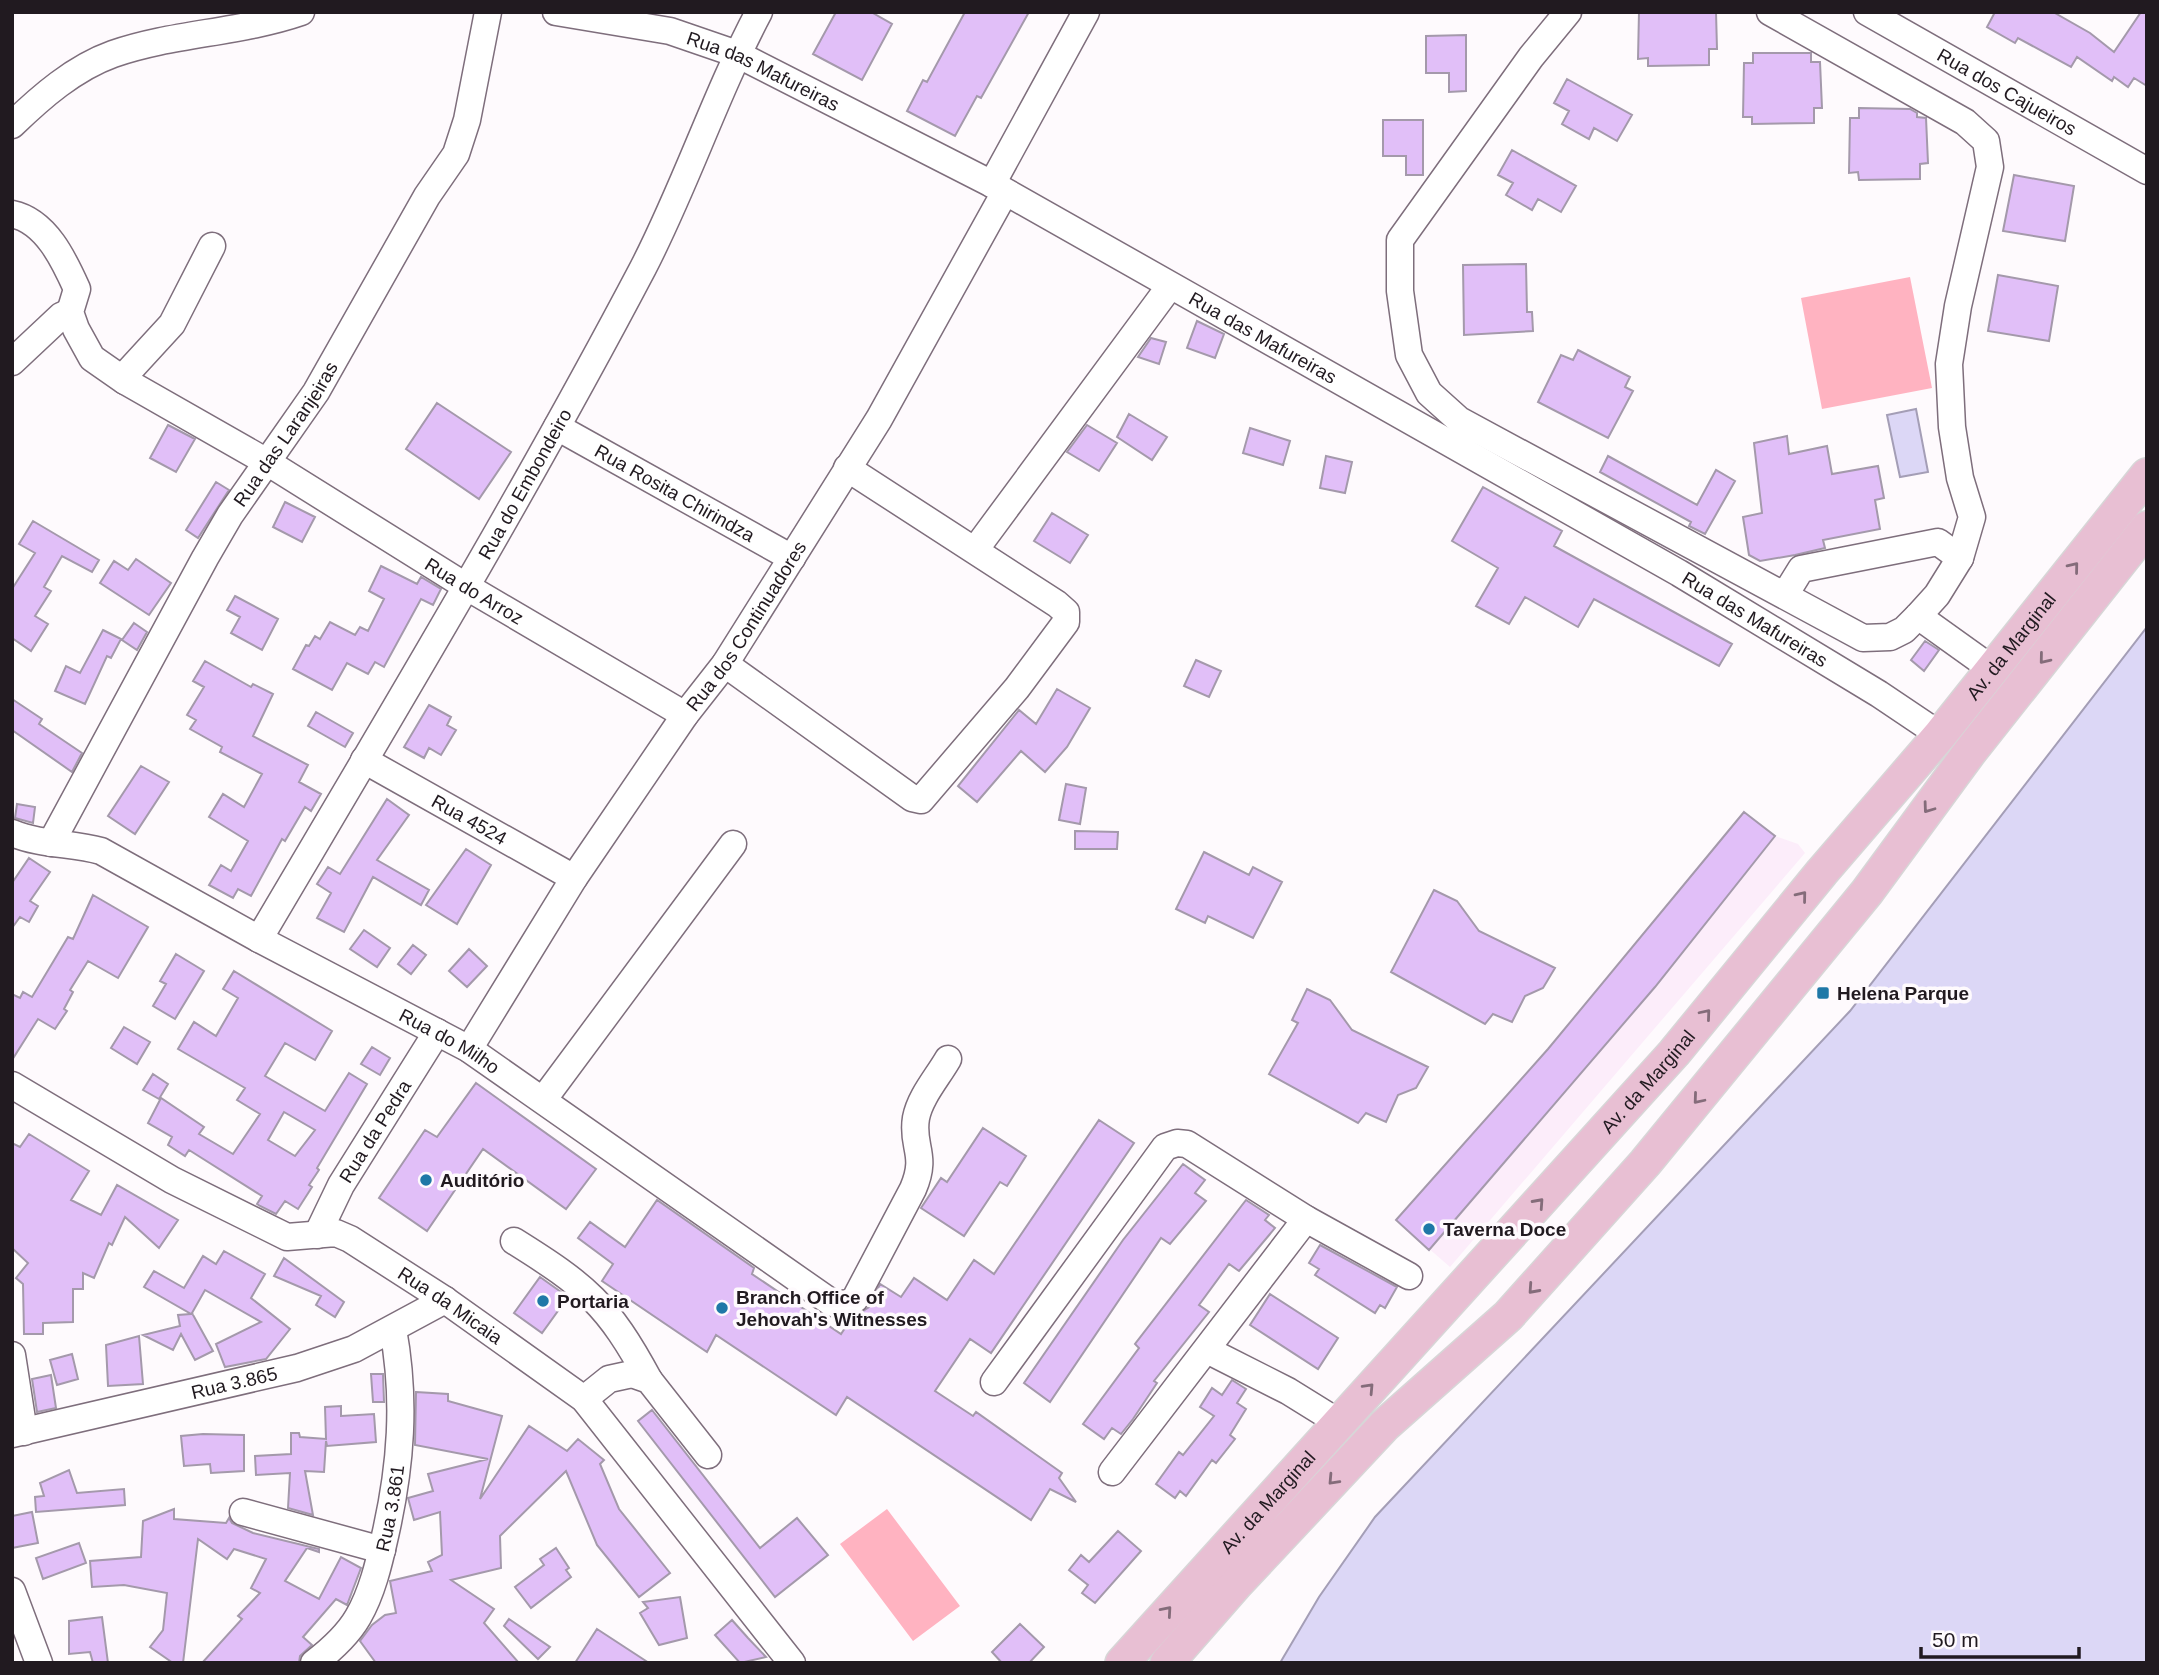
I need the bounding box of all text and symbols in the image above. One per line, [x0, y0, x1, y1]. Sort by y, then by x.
street label: Rua das Mafureiras [684, 27, 843, 115]
street label: Rua dos Cajueiros [1934, 44, 2080, 139]
street label: Rua das Mafureiras [1186, 287, 1340, 387]
street label: Rua das Laranjeiras [229, 358, 342, 510]
street label: Rua do Embondeiro [474, 405, 575, 563]
street label: Rua Rosita Chirindza [591, 440, 759, 546]
street label: Rua dos Continuadores [682, 537, 810, 715]
street label: Rua do Arroz [421, 553, 527, 628]
one-way arrow [2066, 562, 2078, 575]
street label: Rua das Mafureiras [1679, 567, 1831, 671]
street label: Av. da Marginal [1962, 589, 2060, 704]
one-way arrow [2040, 650, 2052, 663]
street label: Rua 4524 [428, 790, 511, 849]
one-way arrow [1924, 800, 1937, 813]
one-way arrow [1794, 892, 1807, 904]
place label: Helena Parque [1837, 983, 1969, 1004]
marker: Helena Parque [1815, 985, 1831, 1001]
street label: Rua do Milho [396, 1004, 504, 1078]
one-way arrow [1698, 1009, 1710, 1022]
street label: Av. da Marginal [1597, 1026, 1699, 1137]
street label: Rua da Pedra [335, 1076, 415, 1186]
one-way arrow [1694, 1090, 1706, 1103]
place label: Auditório [440, 1170, 524, 1191]
marker: Auditório [418, 1172, 434, 1188]
one-way arrow [1531, 1198, 1543, 1211]
place label: Taverna Doce [1443, 1219, 1566, 1240]
marker: Taverna Doce [1421, 1221, 1437, 1237]
street label: Rua da Micaia [394, 1262, 507, 1348]
one-way arrow [1528, 1281, 1541, 1294]
place label: Branch Office of Jehovah's Witnesses [736, 1287, 927, 1330]
place label: Portaria [557, 1291, 629, 1312]
marker: Portaria [535, 1293, 551, 1309]
marker: Branch Office of Jehovah's Witnesses [714, 1300, 730, 1316]
street label: Rua 3.865 [189, 1362, 279, 1403]
one-way arrow [1361, 1384, 1373, 1397]
street label: Av. da Marginal [1216, 1447, 1319, 1557]
street label: Rua 3.861 [371, 1464, 408, 1553]
one-way arrow [1329, 1472, 1342, 1485]
one-way arrow [1159, 1607, 1171, 1620]
scale bar [1921, 1616, 2078, 1660]
text: 50 m [1932, 1628, 1979, 1651]

